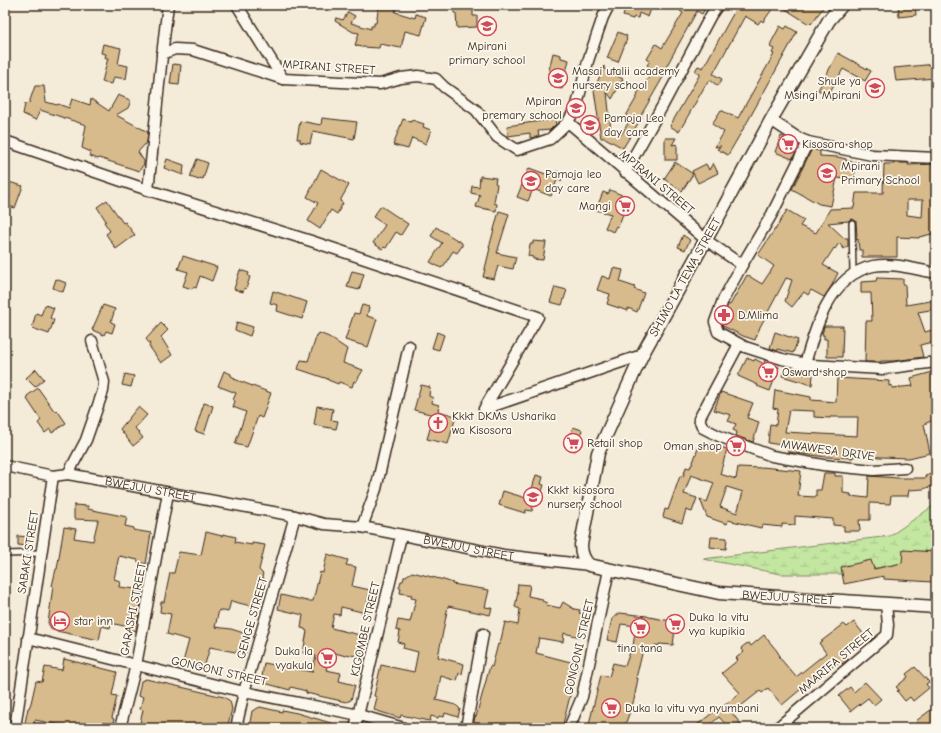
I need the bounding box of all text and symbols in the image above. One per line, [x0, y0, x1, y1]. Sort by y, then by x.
school or university icon: Mpirani primary school [476, 15, 498, 37]
place label: Mpirani primary school [449, 39, 525, 67]
street label: MPIRANI STREET [282, 57, 377, 77]
place label: Masai utalii academy nursery school [572, 64, 680, 92]
school or university icon: Masai utalii academy nursery school [547, 67, 569, 89]
place label: Shule ya Msingi Mpirani [784, 74, 861, 102]
school or university icon: Shule ya Msingi Mpirani [864, 77, 886, 99]
place label: Mpiran premary school [482, 94, 562, 122]
school or university icon: Mpiran premary school [565, 97, 587, 119]
place label: Pamoja Leo day care [604, 111, 664, 139]
school or university icon: Pamoja Leo day care [579, 114, 601, 136]
supermarket icon: Kisosora shop [777, 133, 799, 155]
place label: Kisosora shop [802, 137, 873, 151]
street label: MPIRANI STREET [617, 147, 698, 218]
place label: Mpirani Primary School [841, 159, 920, 187]
school or university icon: Mpirani Primary School [816, 162, 838, 184]
place label: Pamoja leo day care [545, 167, 602, 195]
school or university icon: Pamoja leo day care [520, 170, 542, 192]
supermarket icon: Mangi [614, 195, 636, 217]
place label: Mangi [579, 199, 611, 213]
street label: SHIMO LA TEWA STREET [646, 214, 724, 339]
pharmacy icon: D.Mlima [713, 304, 735, 326]
place label: D.Mlima [738, 308, 778, 322]
supermarket icon: Osward shop [757, 361, 779, 383]
place label: Osward shop [782, 365, 847, 379]
place label: Kkkt DKMs Usharika wa Kisosora [452, 409, 556, 437]
church icon: Kkkt DKMs Usharika wa Kisosora [427, 412, 449, 434]
supermarket icon: Retail shop [562, 432, 584, 454]
supermarket icon: Oman shop [725, 435, 747, 457]
place label: Retail shop [587, 436, 643, 450]
street label: MWAWESA DRIVE [780, 436, 876, 464]
place label: Oman shop [663, 439, 722, 453]
street label: BWEJUU STREET [104, 474, 198, 505]
place label: Kkkt kisosora nursery school [547, 483, 622, 511]
school or university icon: Kkkt kisosora nursery school [522, 486, 544, 508]
street label: SABAKI STREET [14, 509, 42, 595]
street label: BWEJUU STREET [422, 532, 515, 563]
street label: GARASHI STREET [117, 561, 149, 657]
street label: GENGE STREET [234, 575, 271, 660]
street label: KIGOMBE STREET [347, 580, 383, 678]
street label: BWEJUU STREET [742, 588, 835, 607]
street label: GONGONI STREET [561, 597, 597, 696]
hotel icon: star inn [49, 610, 71, 632]
place label: Duka la vitu vya kupikia [688, 610, 749, 638]
supermarket icon: Duka la vitu vya kupikia [664, 613, 686, 635]
place label: star inn [74, 614, 113, 628]
supermarket icon: tina tana [629, 617, 651, 639]
street label: MAARIFA STREET [795, 625, 877, 697]
place label: tina tana [616, 641, 663, 655]
place label: Duka la vyakula [275, 644, 313, 672]
supermarket icon: Duka la vyakula [316, 647, 338, 669]
street label: GONGONI STREET [170, 653, 269, 689]
supermarket icon: Duka la vitu vya nyumbani [600, 697, 622, 719]
place label: Duka la vitu vya nyumbani [625, 701, 759, 715]

